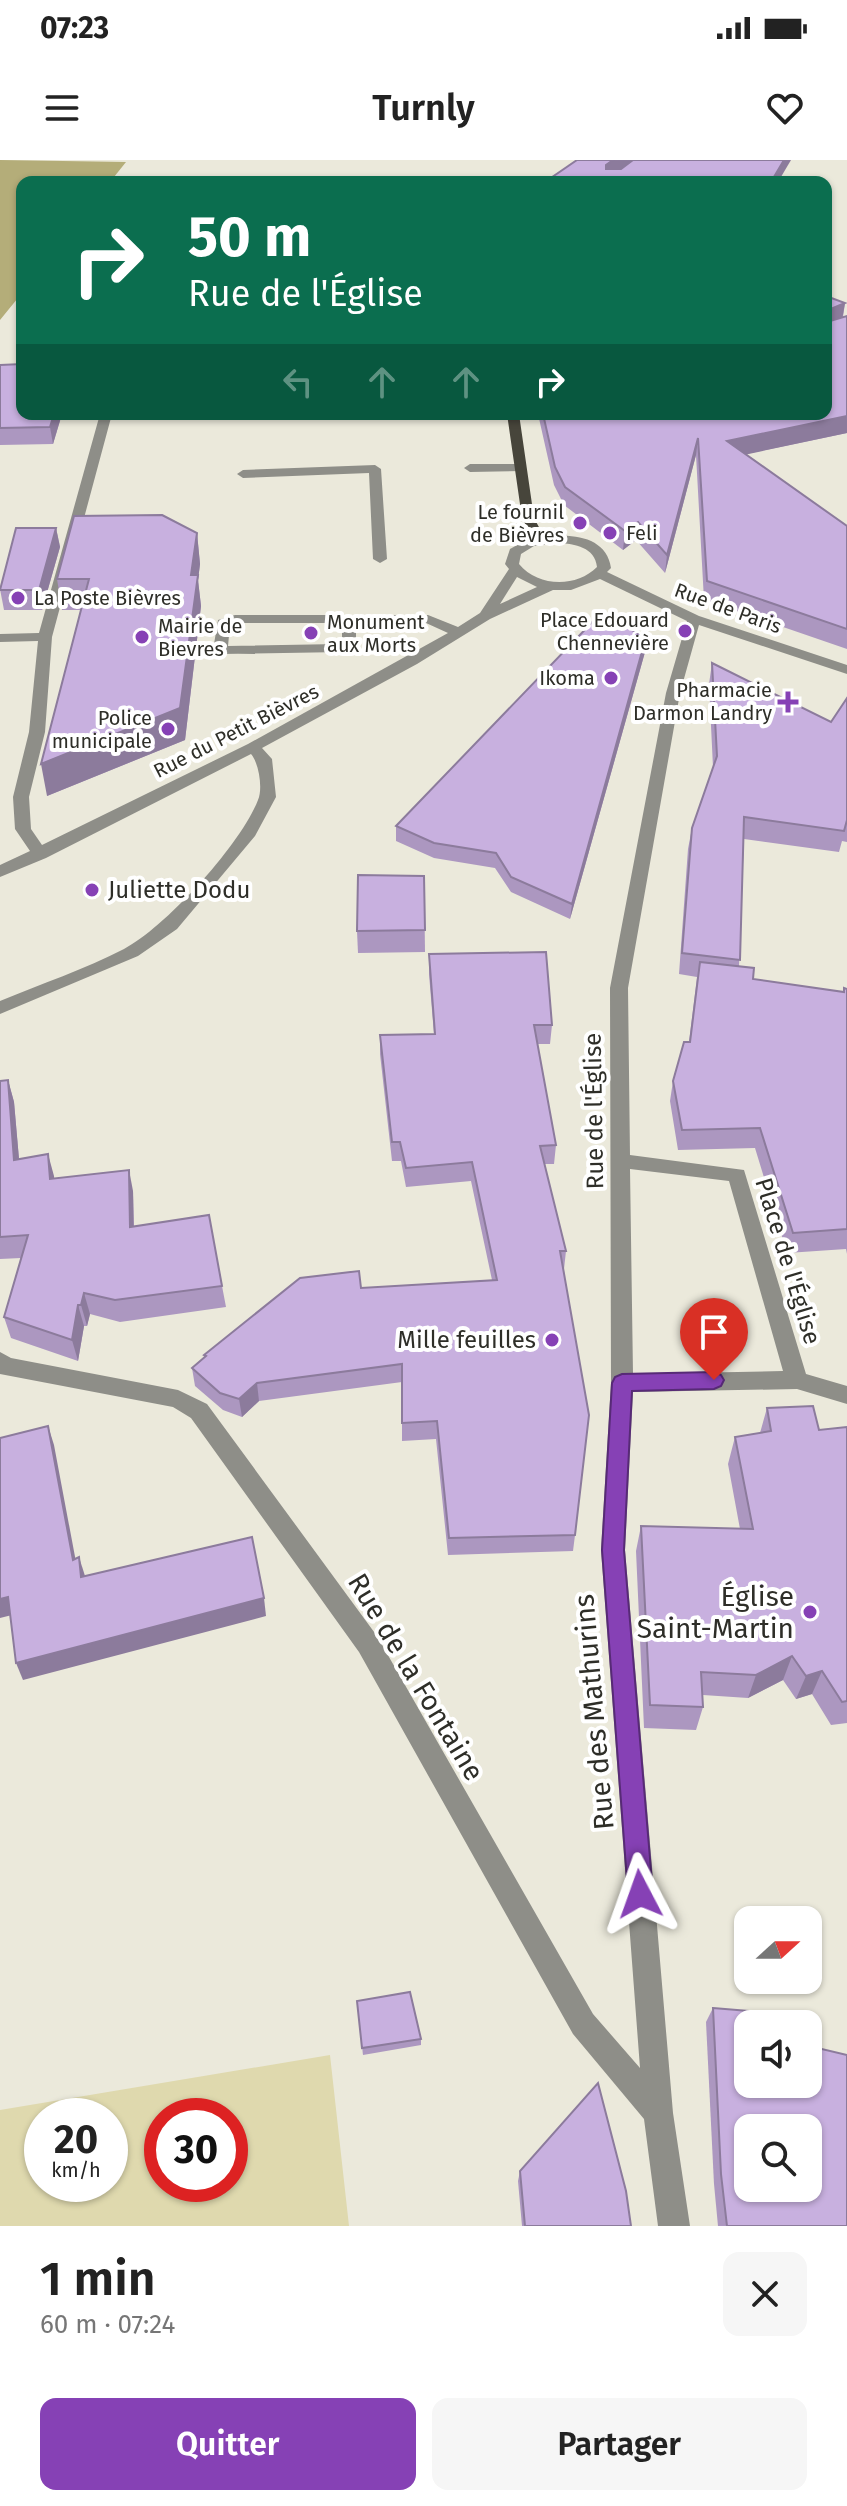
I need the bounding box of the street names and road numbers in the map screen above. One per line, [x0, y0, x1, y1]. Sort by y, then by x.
street label: Rue de Paris [671, 578, 785, 638]
street label: Rue du Petit Bièvres [149, 679, 323, 783]
street label: Rue de l'Église [578, 1032, 609, 1190]
street label: Place de l'Église [749, 1174, 828, 1348]
street label: Rue de la Fontaine [341, 1567, 491, 1787]
street label: Rue des Mathurins [567, 1593, 621, 1831]

